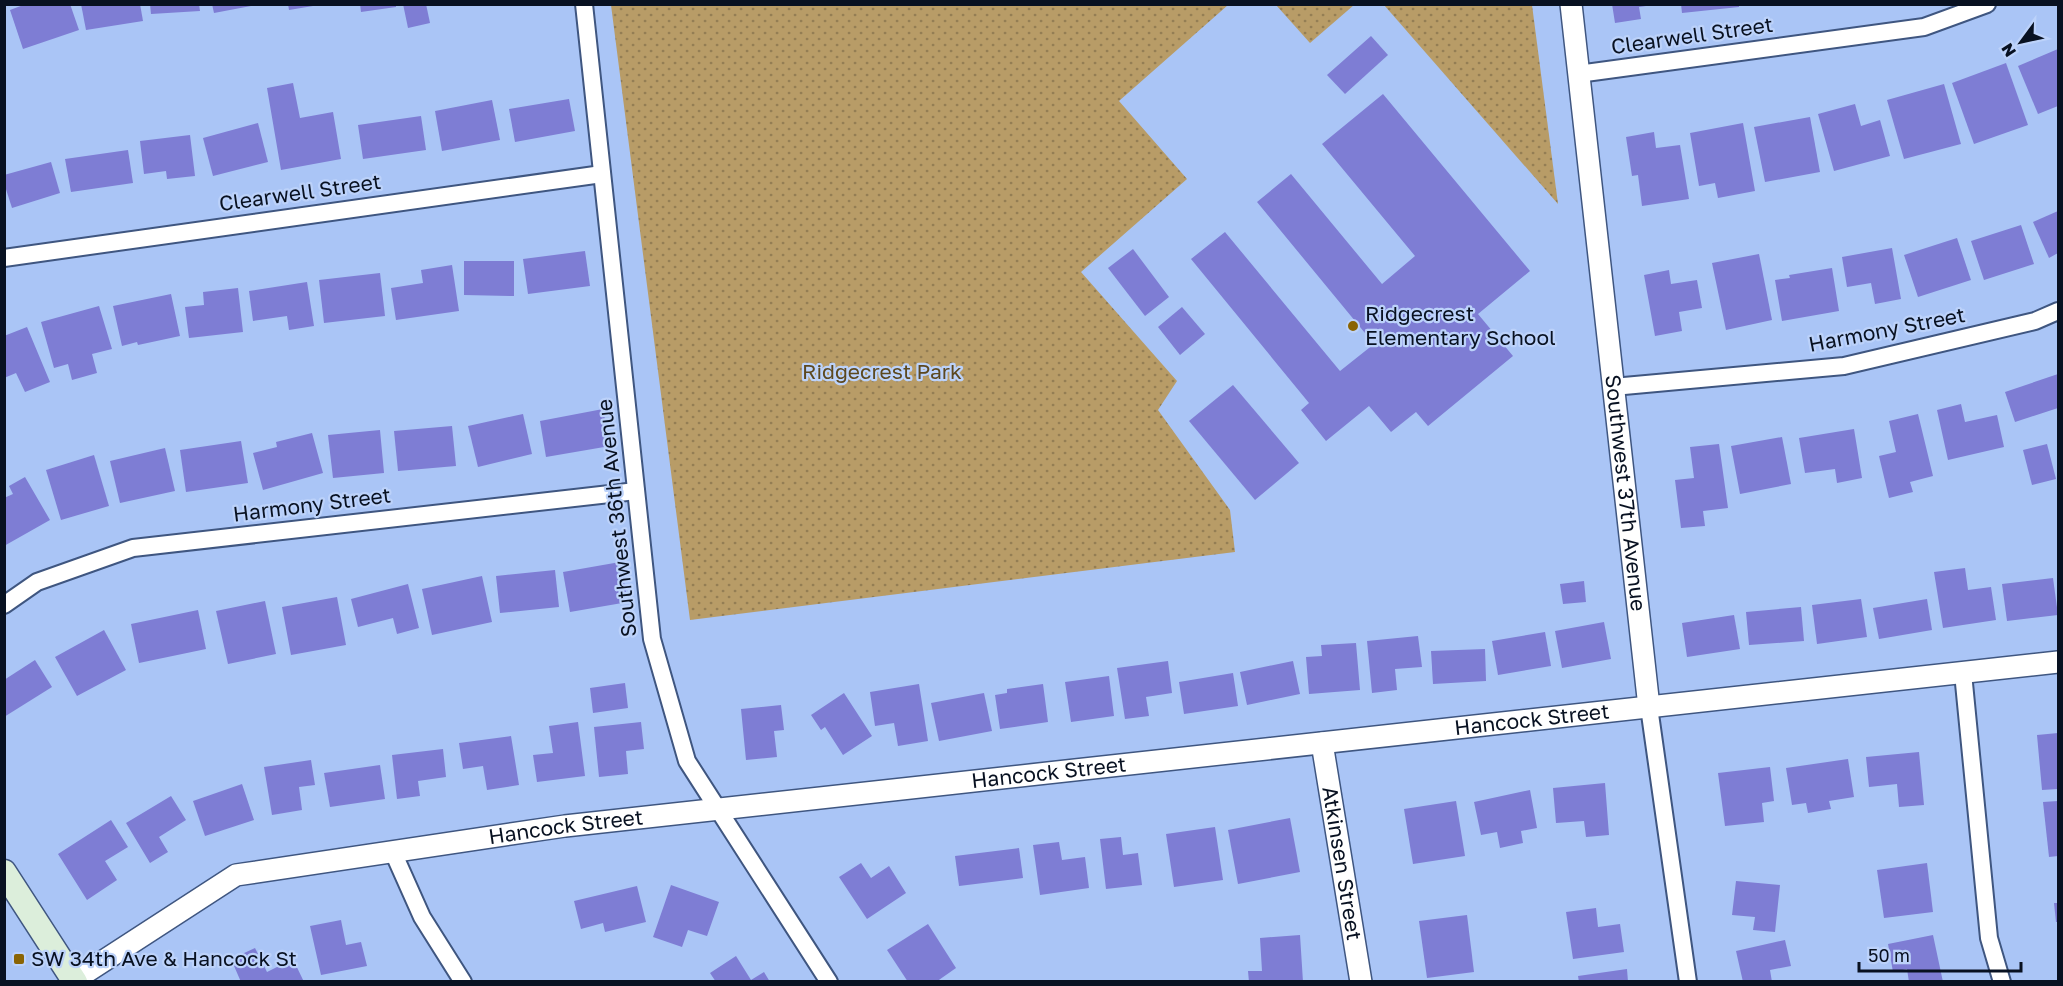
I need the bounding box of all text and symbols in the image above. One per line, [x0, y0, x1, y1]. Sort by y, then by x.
street label: Clearwell Street [1609, 11, 1775, 59]
north arrow [1991, 12, 2051, 72]
text: N [1997, 40, 2020, 61]
street label: Clearwell Street [217, 168, 383, 216]
place label: Ridgecrest Elementary School [1365, 300, 1556, 350]
street label: Harmony Street [1806, 301, 1967, 357]
marker: Ridgecrest Elementary School [1346, 319, 1360, 333]
park label: Ridgecrest Park [802, 358, 962, 384]
street label: Southwest 37th Avenue [1600, 373, 1652, 613]
street label: Southwest 36th Avenue [591, 398, 641, 638]
street label: Harmony Street [231, 481, 392, 527]
street label: Hancock Street [1453, 697, 1611, 740]
street label: Hancock Street [970, 750, 1127, 793]
street label: Atkinsen Street [1317, 784, 1368, 942]
street label: Hancock Street [487, 804, 644, 849]
scale bar [1859, 935, 2021, 973]
text: 50 m [1868, 944, 1910, 966]
place label: SW 34th Ave & Hancock St [31, 945, 297, 971]
marker: SW 34th Ave & Hancock St [12, 952, 26, 966]

